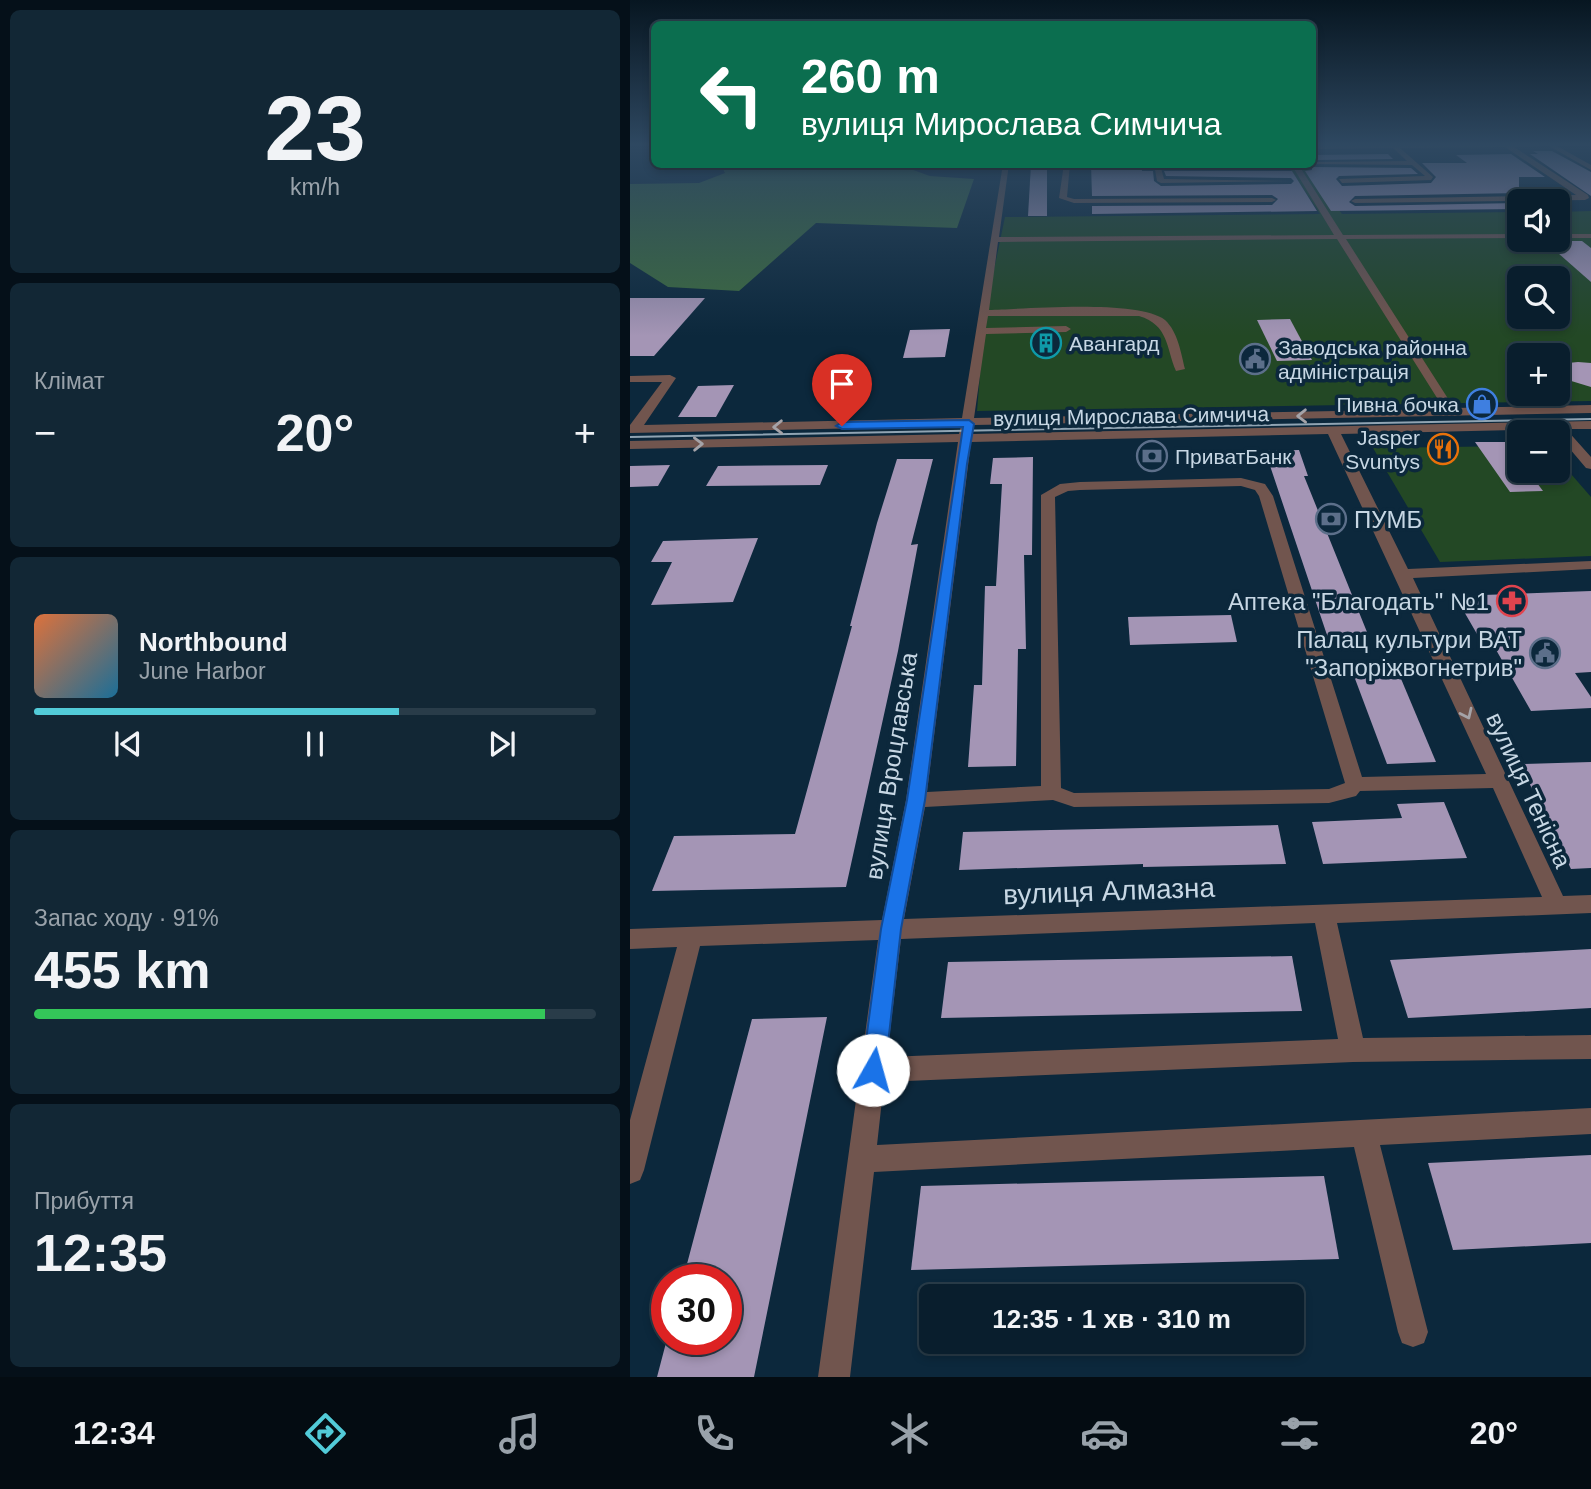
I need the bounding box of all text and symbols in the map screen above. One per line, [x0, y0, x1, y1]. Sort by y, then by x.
icon: left [686, 49, 777, 140]
text: 260 m [801, 49, 940, 103]
text: 23 [264, 78, 366, 179]
text: вулиця Мирослава Симчича [801, 106, 1222, 142]
text: km/h [290, 174, 340, 200]
map controls [1507, 189, 1570, 483]
button: sound [1507, 189, 1570, 252]
button: search [1507, 266, 1570, 329]
building icon: Авангард [1029, 326, 1063, 360]
place label: Авангард [1069, 332, 1160, 355]
place label: Заводська районна адміністрація [1278, 336, 1467, 383]
public building icon: Заводська районна адміністрація [1238, 342, 1272, 376]
button: + [1507, 343, 1570, 406]
pin [812, 354, 872, 426]
icon: arrive [823, 365, 861, 403]
text: Клімат [34, 368, 105, 394]
shop icon: Пивна бочка [1465, 387, 1499, 421]
place label: Пивна бочка [1336, 393, 1459, 416]
street label: вулиця Мирослава Симчича [993, 402, 1270, 430]
text: 20° [276, 404, 354, 462]
one-way arrow [1297, 408, 1307, 424]
text: − [34, 412, 56, 454]
text: + [574, 412, 596, 454]
one-way arrow [772, 419, 783, 435]
button: − [1507, 420, 1570, 483]
place label: Jasper Svuntys [1345, 426, 1420, 473]
restaurant icon: Jasper Svuntys [1426, 432, 1460, 466]
one-way arrow [693, 436, 704, 451]
bank icon: ПриватБанк [1135, 439, 1169, 473]
place label: ПриватБанк [1175, 445, 1292, 468]
bank icon: ПУМБ [1314, 502, 1348, 536]
place label: ПУМБ [1354, 506, 1422, 533]
pharmacy icon: Аптека "Благодать" №1 [1495, 584, 1529, 618]
place label: Аптека "Благодать" №1 [1228, 588, 1489, 615]
place label: Палац культури ВАТ "Запоріжвогнетрив" [1296, 626, 1522, 681]
text: Northbound [139, 627, 288, 657]
public building icon: Палац культури ВАТ "Запоріжвогнетрив" [1528, 636, 1562, 670]
street label: вулиця Вроцлавська [860, 650, 922, 882]
text: June Harbor [139, 658, 266, 684]
one-way arrow [1459, 707, 1473, 719]
street label: вулиця Тенісна [1481, 708, 1577, 873]
icon: previous [109, 725, 147, 763]
icon: pause [296, 725, 334, 763]
icon: next [483, 725, 521, 763]
street label: вулиця Алмазна [1003, 872, 1216, 910]
text: Запас ходу · 91% [34, 905, 219, 931]
text: 455 km [34, 941, 210, 999]
position arrow [836, 1033, 910, 1107]
text: Прибуття [34, 1188, 134, 1214]
text: 12:35 [34, 1224, 167, 1282]
speed limit sign: 30 [651, 1264, 742, 1355]
text: 12:35 · 1 хв · 310 m [992, 1304, 1231, 1334]
icon: directions [301, 1409, 350, 1458]
icon: music [495, 1409, 544, 1458]
icon: phone [690, 1409, 739, 1458]
icon: climate [885, 1409, 934, 1458]
icon: car [1080, 1409, 1129, 1458]
icon: filters [1275, 1409, 1324, 1458]
text: 12:34 [73, 1415, 155, 1451]
text: 20° [1470, 1415, 1518, 1451]

